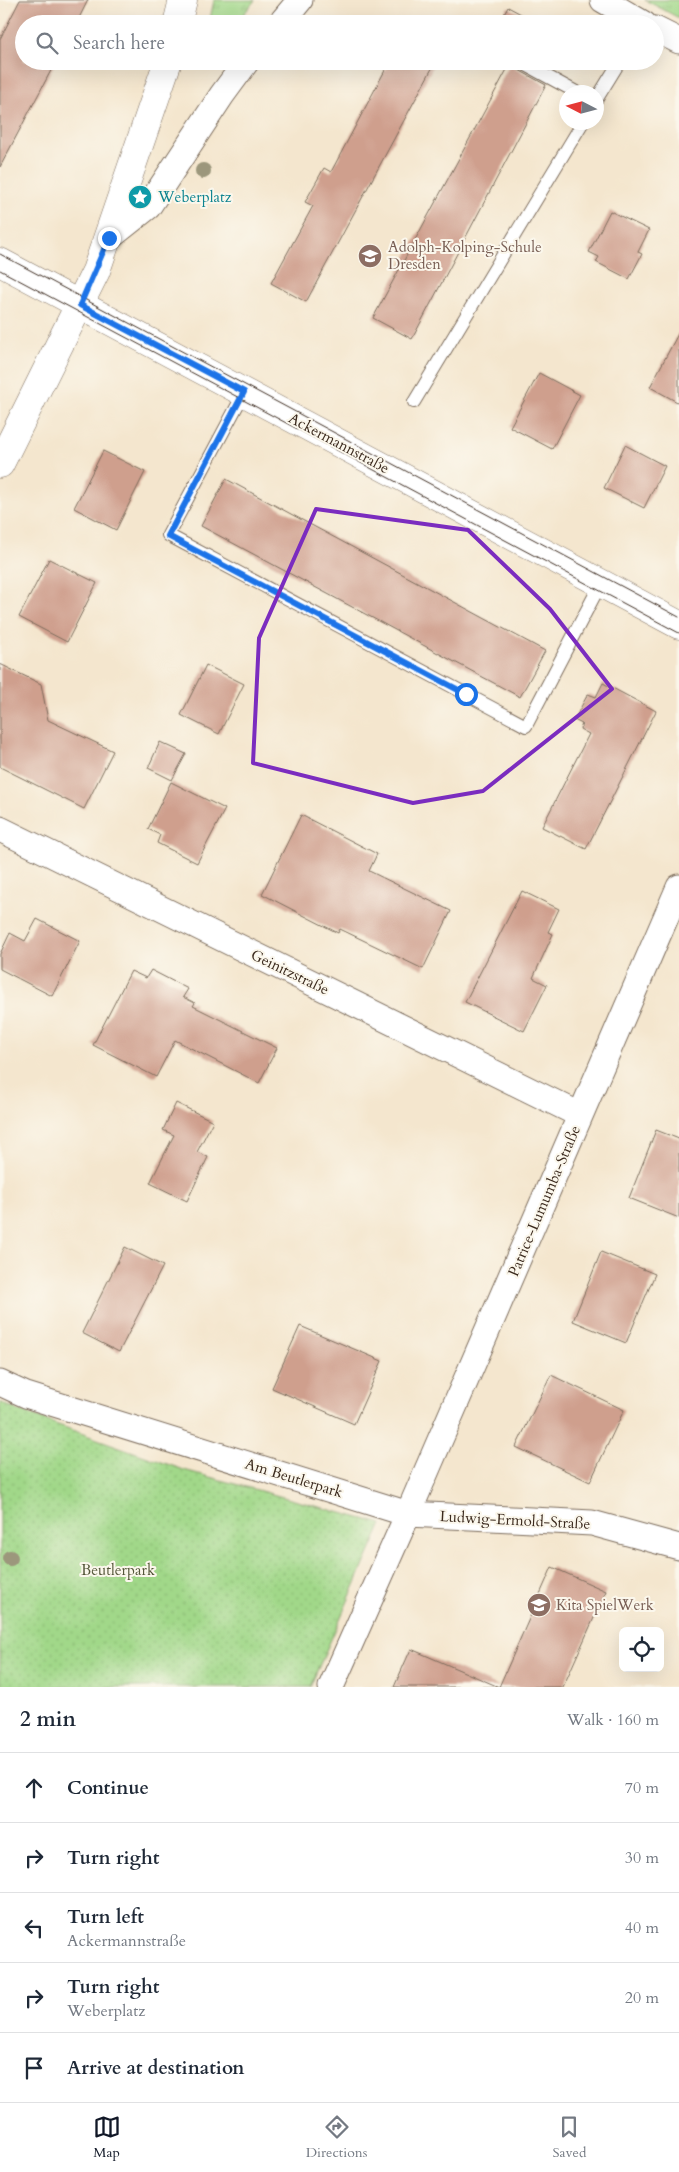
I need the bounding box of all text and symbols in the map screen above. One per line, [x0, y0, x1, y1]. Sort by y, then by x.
search box [15, 15, 664, 70]
icon: search [33, 29, 61, 57]
text: Search here [73, 30, 165, 56]
north arrow [559, 85, 604, 130]
place icon: Weberplatz [127, 184, 153, 210]
place label: Weberplatz [157, 187, 232, 207]
route end [98, 227, 121, 250]
place label: Adolph-Kolping-Schule Dresden [388, 237, 542, 274]
school or university icon: Adolph-Kolping-Schule Dresden [357, 243, 383, 269]
street label: Ackermannstraße [285, 408, 393, 478]
route start [455, 683, 478, 706]
street label: Geinitzstraße [248, 944, 333, 1000]
street label: Patrice-Lumumba-Straße [503, 1122, 585, 1280]
street label: Am Beutlerpark [243, 1454, 345, 1502]
street label: Ludwig-Ermold-Straße [439, 1506, 591, 1534]
park label: Beutlerpark [81, 1560, 155, 1580]
school or university icon: Kita SpielWerk [526, 1592, 552, 1618]
place label: Kita SpielWerk [556, 1595, 654, 1615]
map controls [619, 1627, 664, 1672]
button: locate [619, 1627, 664, 1672]
text: 2 min [20, 1705, 76, 1734]
text: Walk · 160 m [567, 1709, 659, 1731]
icon: ahead [20, 1774, 48, 1802]
text: Continue [67, 1775, 149, 1801]
text: 70 m [625, 1777, 659, 1799]
icon: right [20, 1844, 48, 1872]
text: Turn right [67, 1845, 159, 1871]
text: 30 m [625, 1847, 659, 1869]
text: Turn left [67, 1904, 144, 1930]
icon: left [20, 1914, 48, 1942]
text: 40 m [625, 1917, 659, 1939]
text: Ackermannstraße [67, 1930, 186, 1952]
text: Turn right [67, 1974, 159, 2000]
icon: right [20, 1984, 48, 2012]
text: 20 m [625, 1987, 659, 2009]
text: Weberplatz [67, 2000, 145, 2022]
icon: arrive [20, 2054, 48, 2082]
text: Arrive at destination [67, 2055, 244, 2081]
tab: Map [93, 2113, 121, 2162]
tab: Directions [306, 2113, 367, 2162]
tab: Saved [552, 2113, 586, 2162]

